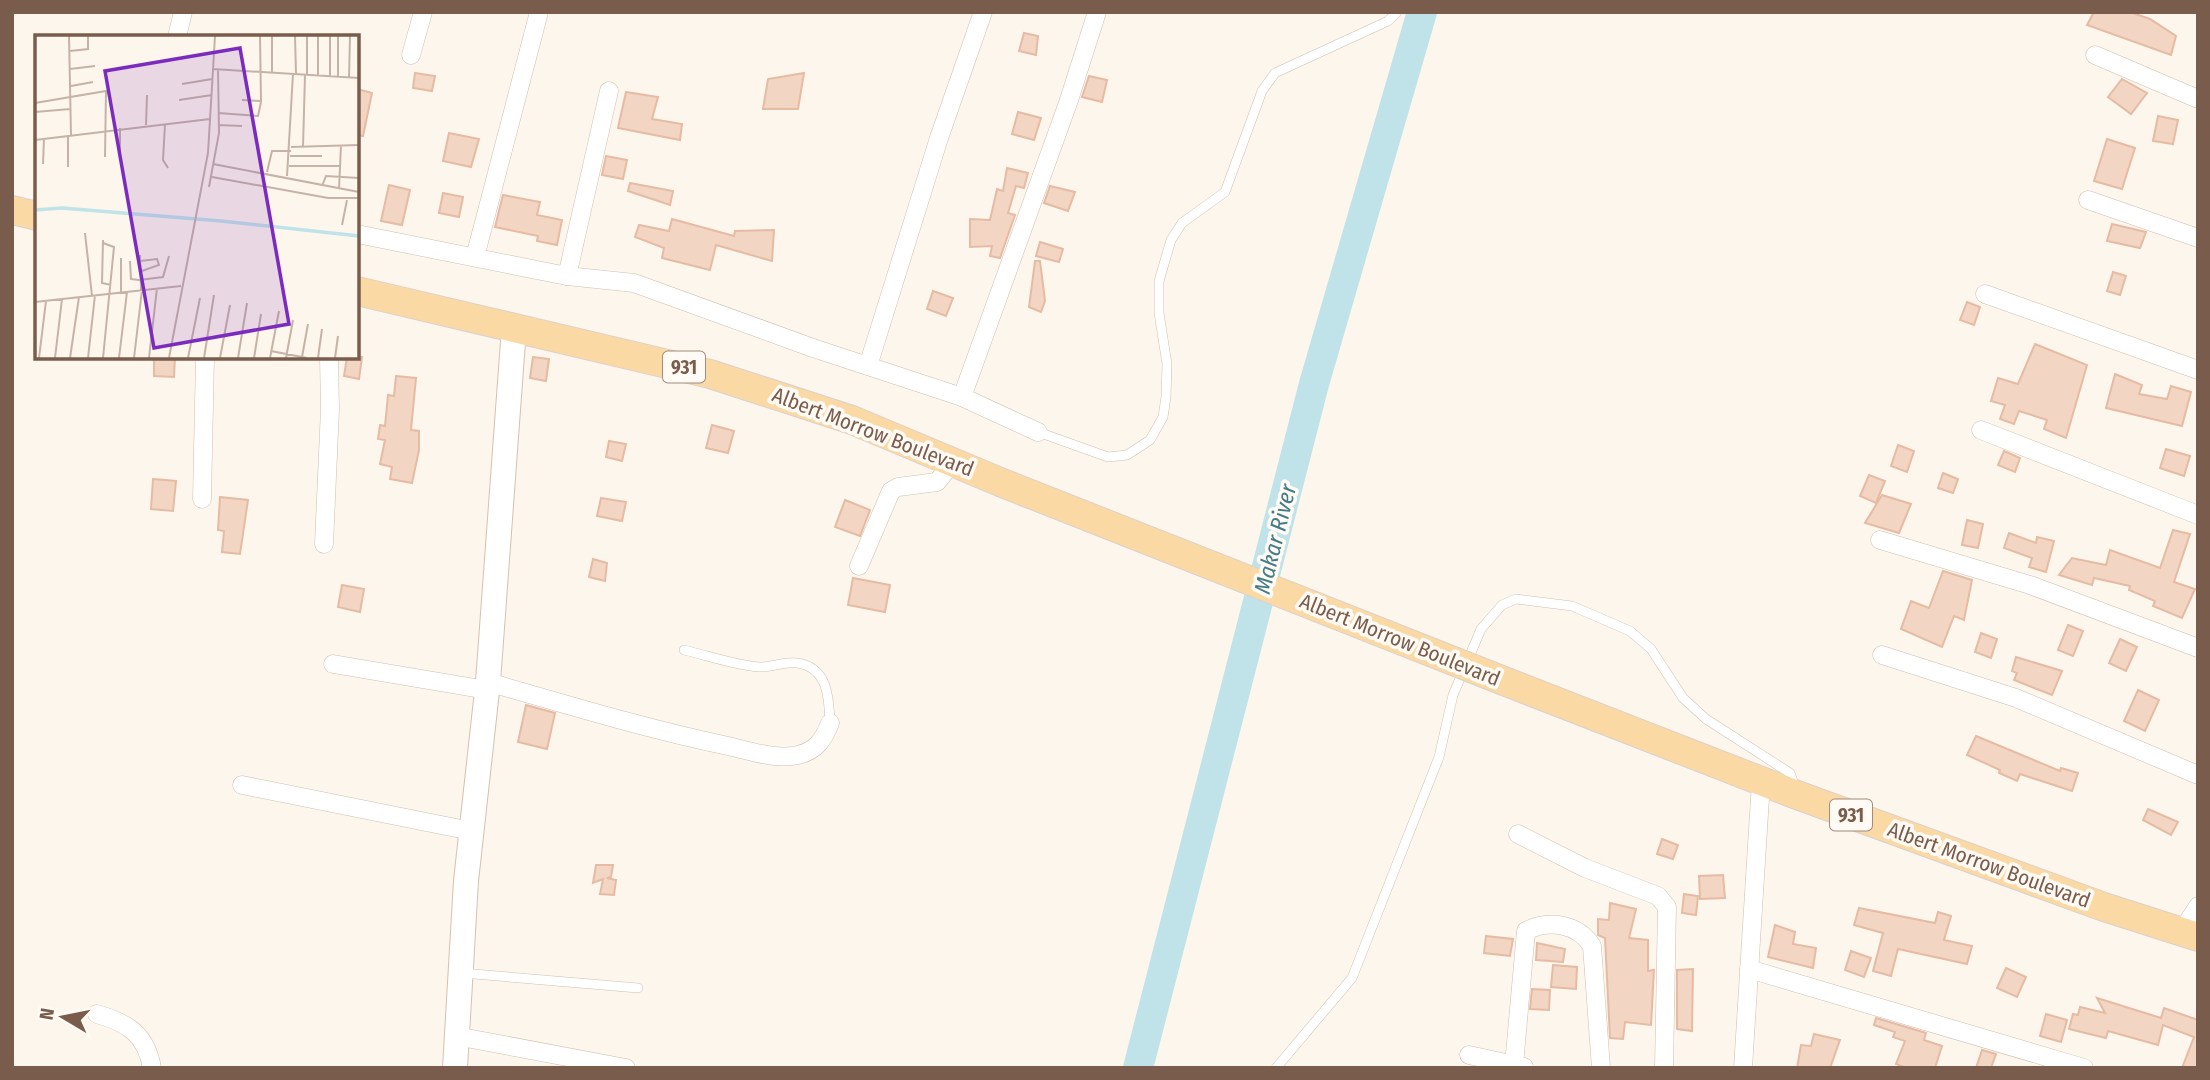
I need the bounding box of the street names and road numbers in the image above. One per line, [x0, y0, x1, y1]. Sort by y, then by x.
road number: 931 [663, 352, 705, 382]
street label: Albert Morrow Boulevard [769, 382, 977, 482]
street label: Albert Morrow Boulevard [1296, 588, 1504, 692]
road number: 931 [1830, 800, 1872, 830]
street label: Albert Morrow Boulevard [1884, 816, 2094, 914]

